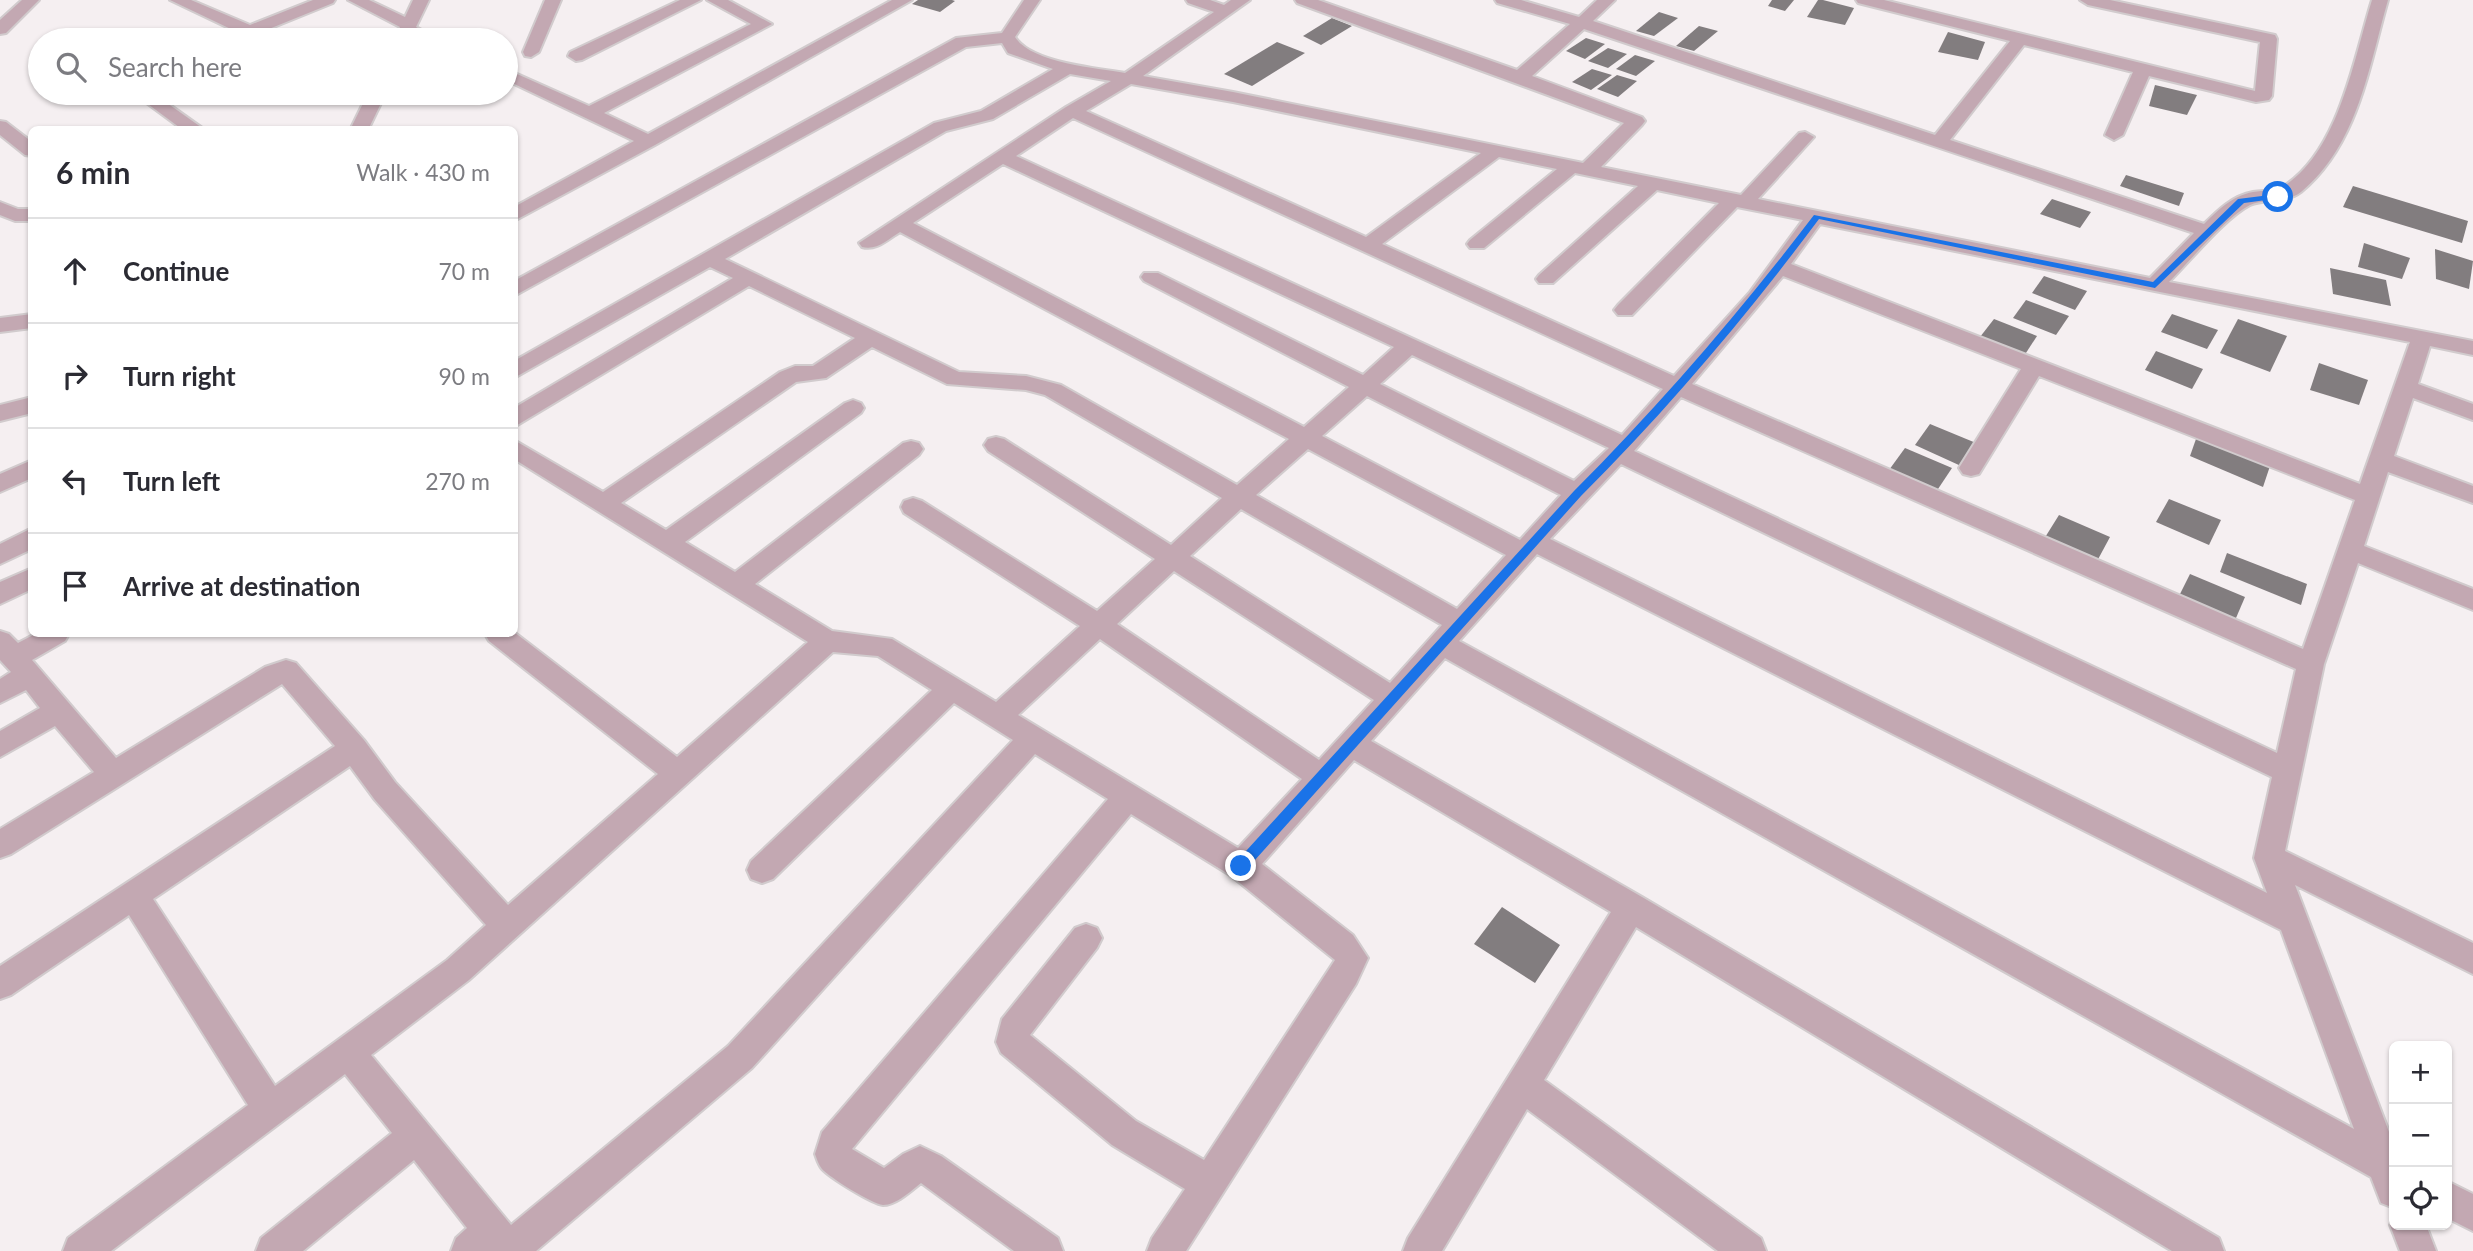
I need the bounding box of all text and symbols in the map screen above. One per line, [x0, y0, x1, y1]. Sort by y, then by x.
search box [28, 28, 518, 105]
icon: search [52, 48, 90, 86]
text: Search here [108, 51, 242, 83]
text: 6 min [56, 154, 130, 190]
text: Walk · 430 m [356, 158, 490, 186]
route start [2262, 181, 2293, 212]
icon: ahead [56, 252, 94, 290]
text: Continue [123, 255, 229, 287]
text: 70 m [439, 257, 490, 285]
icon: right [56, 357, 94, 395]
text: Turn right [123, 360, 236, 392]
text: 90 m [439, 362, 490, 390]
icon: left [56, 462, 94, 500]
text: Turn left [123, 465, 220, 497]
text: 270 m [425, 467, 490, 495]
icon: arrive [56, 567, 94, 605]
text: Arrive at destination [123, 570, 360, 602]
route end [1225, 850, 1256, 881]
map controls [2389, 1041, 2452, 1230]
button: + [2389, 1041, 2452, 1104]
button: − [2389, 1104, 2452, 1167]
button: locate [2389, 1167, 2452, 1230]

